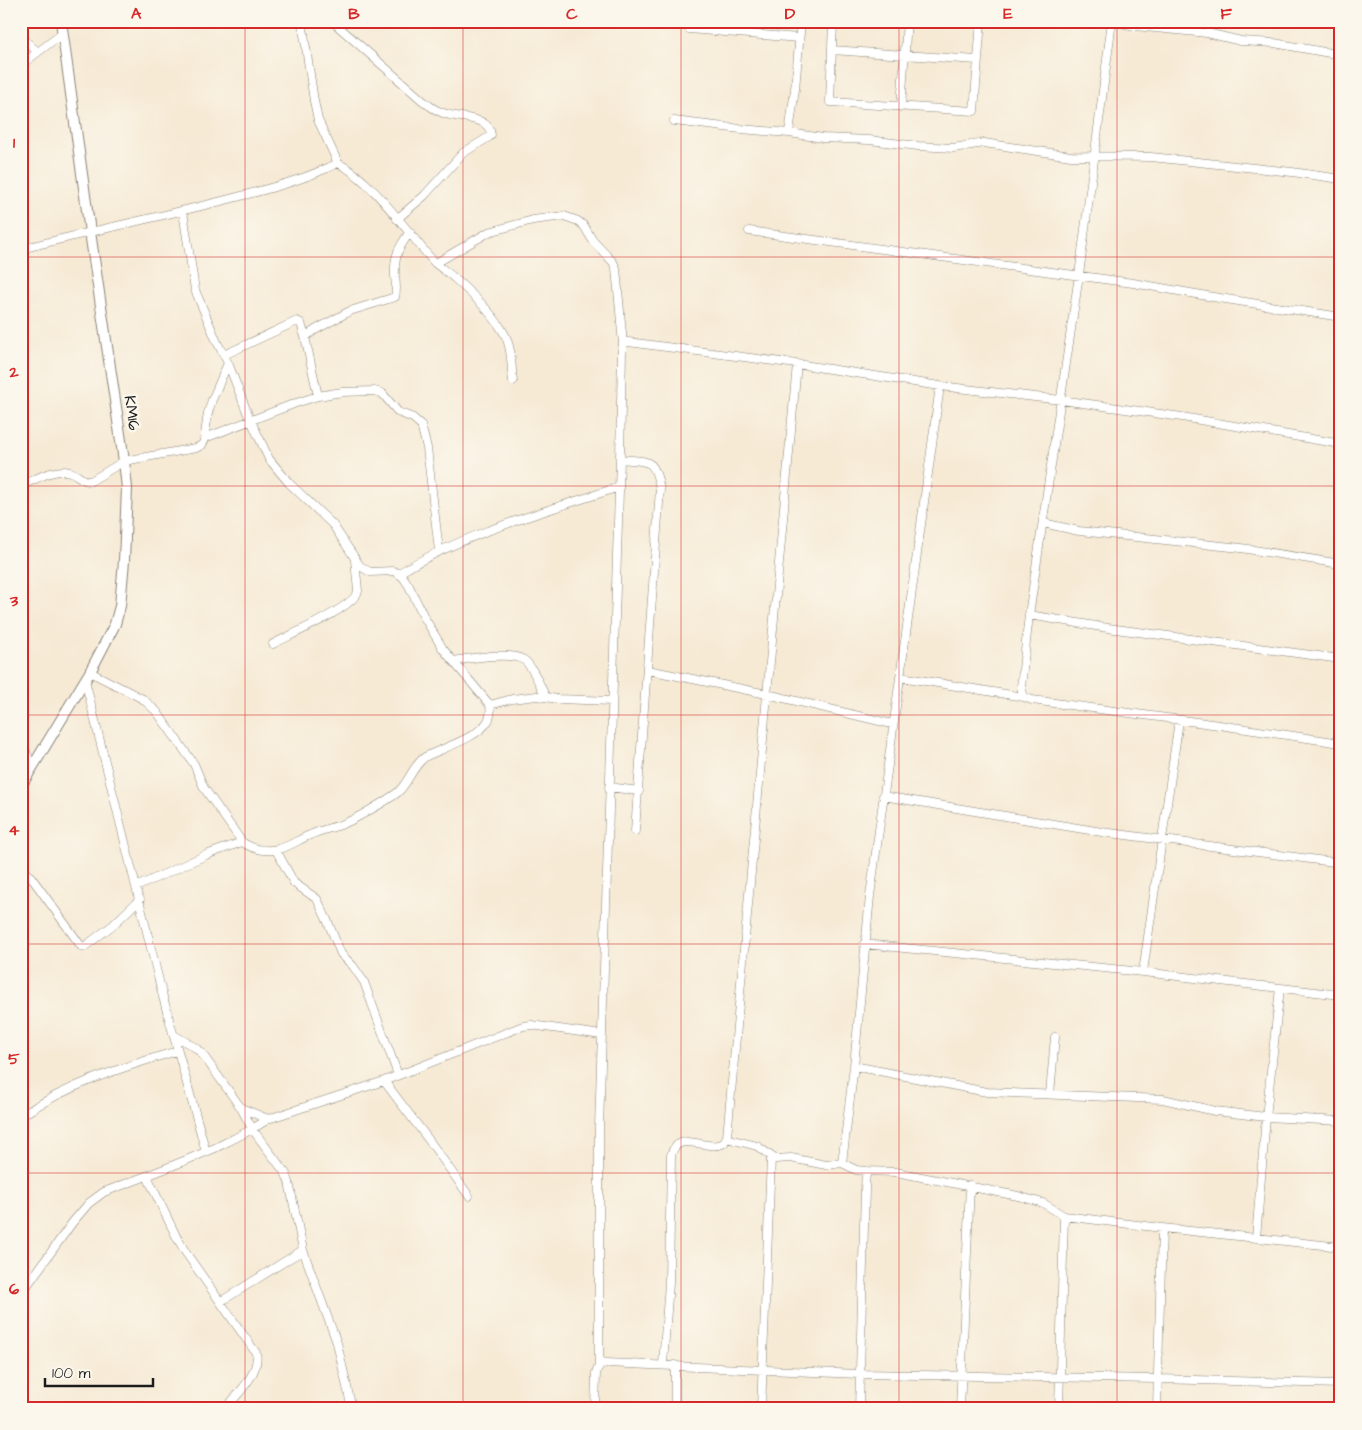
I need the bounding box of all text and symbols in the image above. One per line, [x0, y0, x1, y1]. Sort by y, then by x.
text: A [131, 3, 142, 25]
text: B [348, 3, 360, 25]
text: C [566, 3, 578, 25]
text: D [785, 3, 796, 25]
text: E [1003, 3, 1013, 25]
text: F [1220, 3, 1232, 25]
text: 1 [13, 132, 16, 154]
text: 2 [8, 361, 19, 383]
street label: KM16 [119, 394, 145, 432]
text: 3 [9, 590, 19, 612]
text: 4 [9, 819, 20, 841]
text: 5 [8, 1048, 20, 1070]
text: 6 [9, 1278, 19, 1300]
scale bar [45, 1355, 152, 1387]
text: 100 m [52, 1363, 91, 1384]

